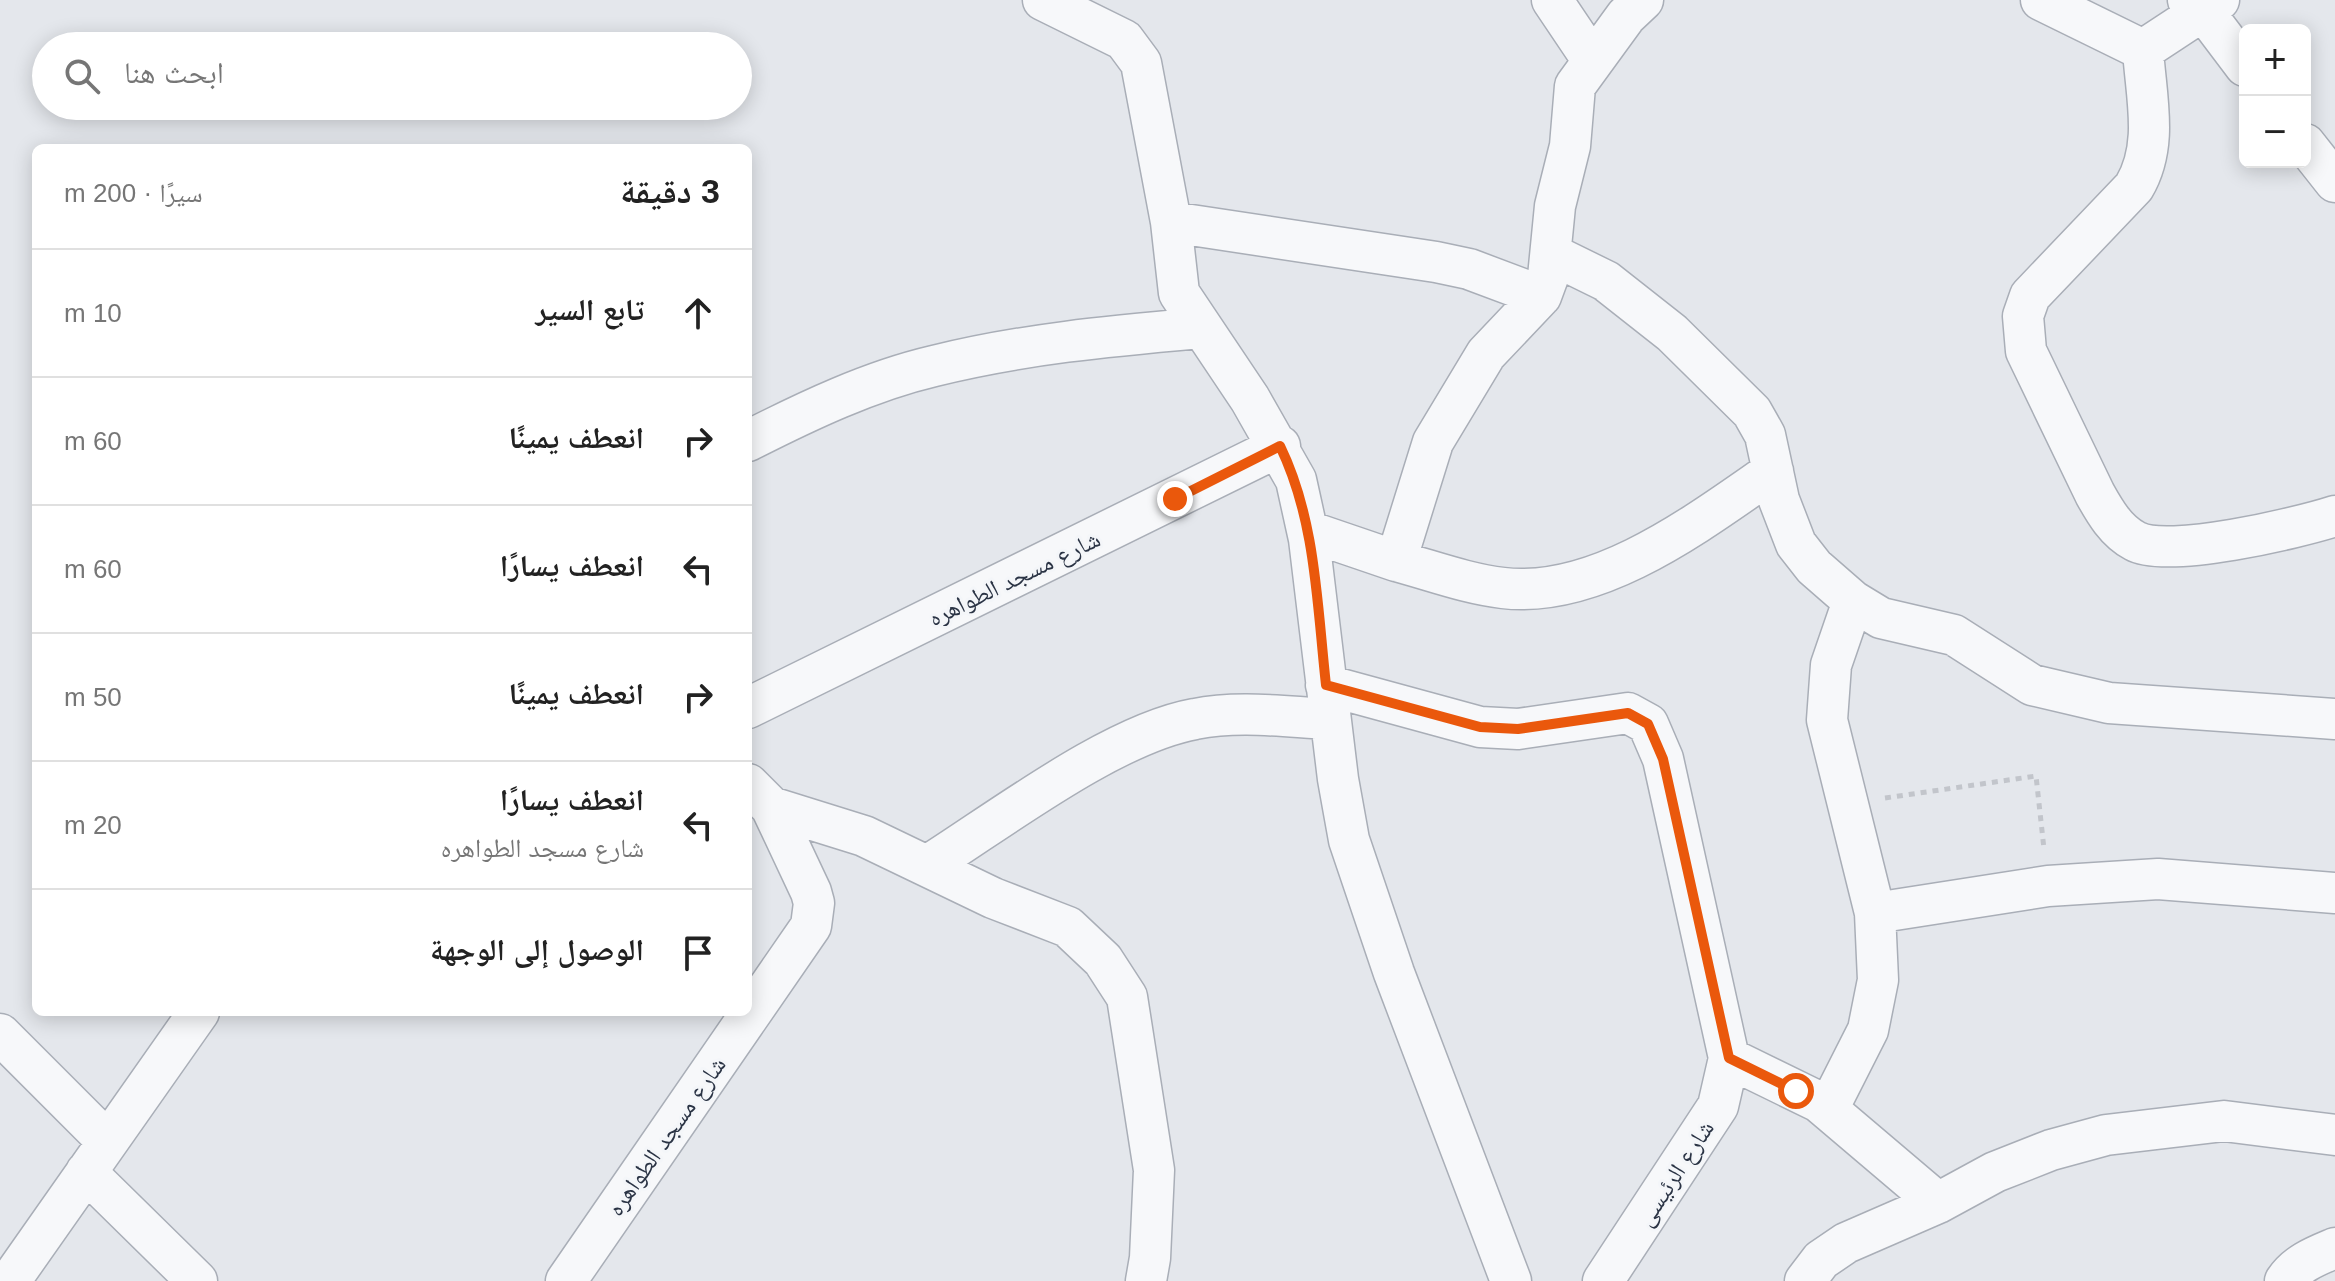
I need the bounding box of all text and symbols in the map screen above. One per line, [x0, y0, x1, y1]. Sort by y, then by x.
map controls [2239, 24, 2311, 168]
button: + [2239, 24, 2311, 96]
search box [32, 32, 752, 120]
icon: search [60, 54, 104, 98]
text: ابحث هنا [124, 56, 224, 89]
button: − [2239, 96, 2311, 168]
text: 3 دقيقة [620, 172, 720, 210]
text: سيرًا · 200 m [64, 178, 203, 208]
icon: ahead [676, 291, 720, 335]
text: تابع السير [536, 293, 644, 326]
text: 10 m [64, 298, 122, 328]
icon: right [676, 419, 720, 463]
text: انعطف يمينًا [508, 421, 644, 454]
text: 60 m [64, 426, 122, 456]
route end [1157, 481, 1193, 517]
street label: شارع مسجد الطواهره [924, 525, 1105, 633]
icon: left [676, 547, 720, 591]
text: انعطف يسارًا [500, 549, 644, 582]
text: 60 m [64, 554, 122, 584]
icon: right [676, 675, 720, 719]
text: انعطف يمينًا [508, 677, 644, 710]
text: 50 m [64, 682, 122, 712]
text: انعطف يسارًا [500, 783, 644, 816]
icon: left [676, 803, 720, 847]
text: 20 m [64, 810, 122, 840]
text: شارع مسجد الطواهره [441, 833, 644, 863]
icon: arrive [676, 931, 720, 975]
text: الوصول إلى الوجهة [430, 933, 644, 966]
street label: شارع مسجد الطواهره [601, 1051, 733, 1222]
route start [1778, 1073, 1814, 1109]
street label: شارع الرئيسى [1631, 1115, 1721, 1232]

